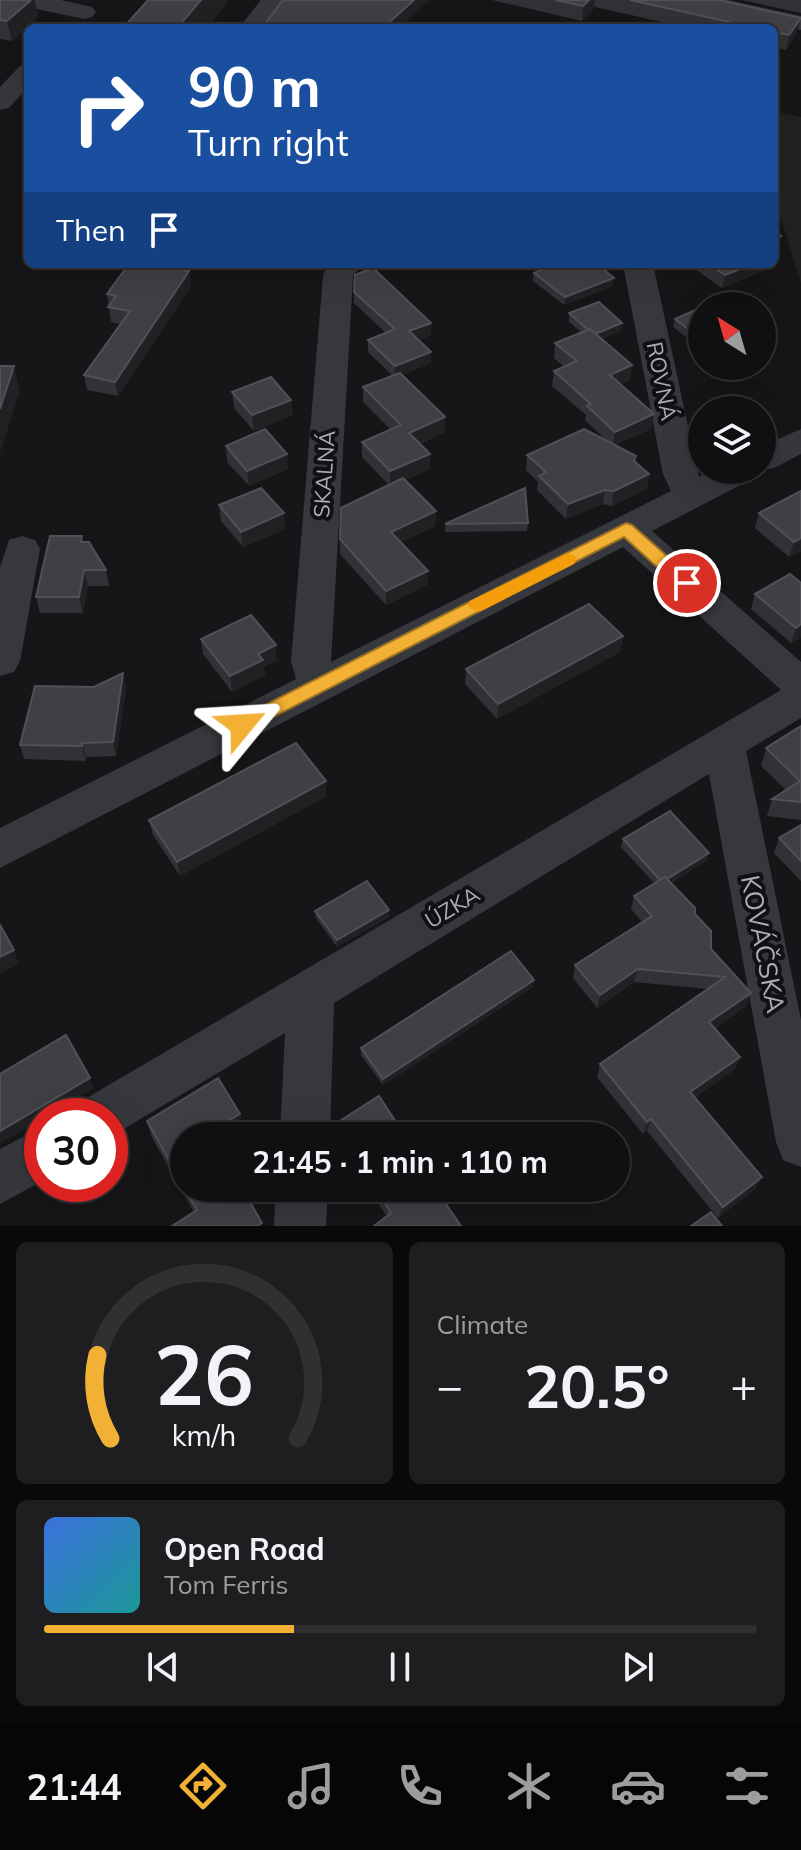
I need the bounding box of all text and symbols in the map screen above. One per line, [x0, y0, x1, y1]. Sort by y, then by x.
text: 90 m [188, 51, 321, 121]
icon: right [56, 56, 160, 160]
text: Turn right [188, 120, 349, 165]
icon: arrive [142, 208, 186, 252]
text: Then [56, 211, 126, 249]
north arrow [688, 292, 776, 380]
map controls [688, 292, 776, 484]
street label: ROVNÁ [641, 339, 683, 423]
button: layers [688, 396, 776, 484]
street label: SKALNÁ [307, 429, 341, 519]
pin [653, 549, 721, 617]
icon: arrive [665, 561, 709, 605]
position arrow [200, 683, 284, 767]
street label: KOVÁČSKA [734, 872, 793, 1015]
street label: ÚZKA [420, 880, 484, 934]
speed limit sign: 30 [24, 1098, 128, 1202]
text: 21:45 · 1 min · 110 m [252, 1143, 548, 1181]
text: Climate [437, 1308, 528, 1341]
text: 26 [154, 1321, 254, 1426]
text: 20.5° [524, 1348, 670, 1423]
text: − [437, 1358, 463, 1413]
text: + [731, 1358, 757, 1413]
text: km/h [172, 1417, 237, 1453]
text: Open Road [164, 1530, 325, 1568]
text: Tom Ferris [164, 1568, 288, 1601]
icon: previous [141, 1645, 185, 1689]
icon: pause [378, 1645, 422, 1689]
icon: next [616, 1645, 660, 1689]
icon: directions [175, 1758, 231, 1814]
icon: music [283, 1758, 339, 1814]
icon: phone [392, 1758, 448, 1814]
icon: climate [501, 1758, 557, 1814]
icon: car [610, 1758, 666, 1814]
icon: filters [719, 1758, 775, 1814]
text: 21:44 [26, 1764, 122, 1809]

